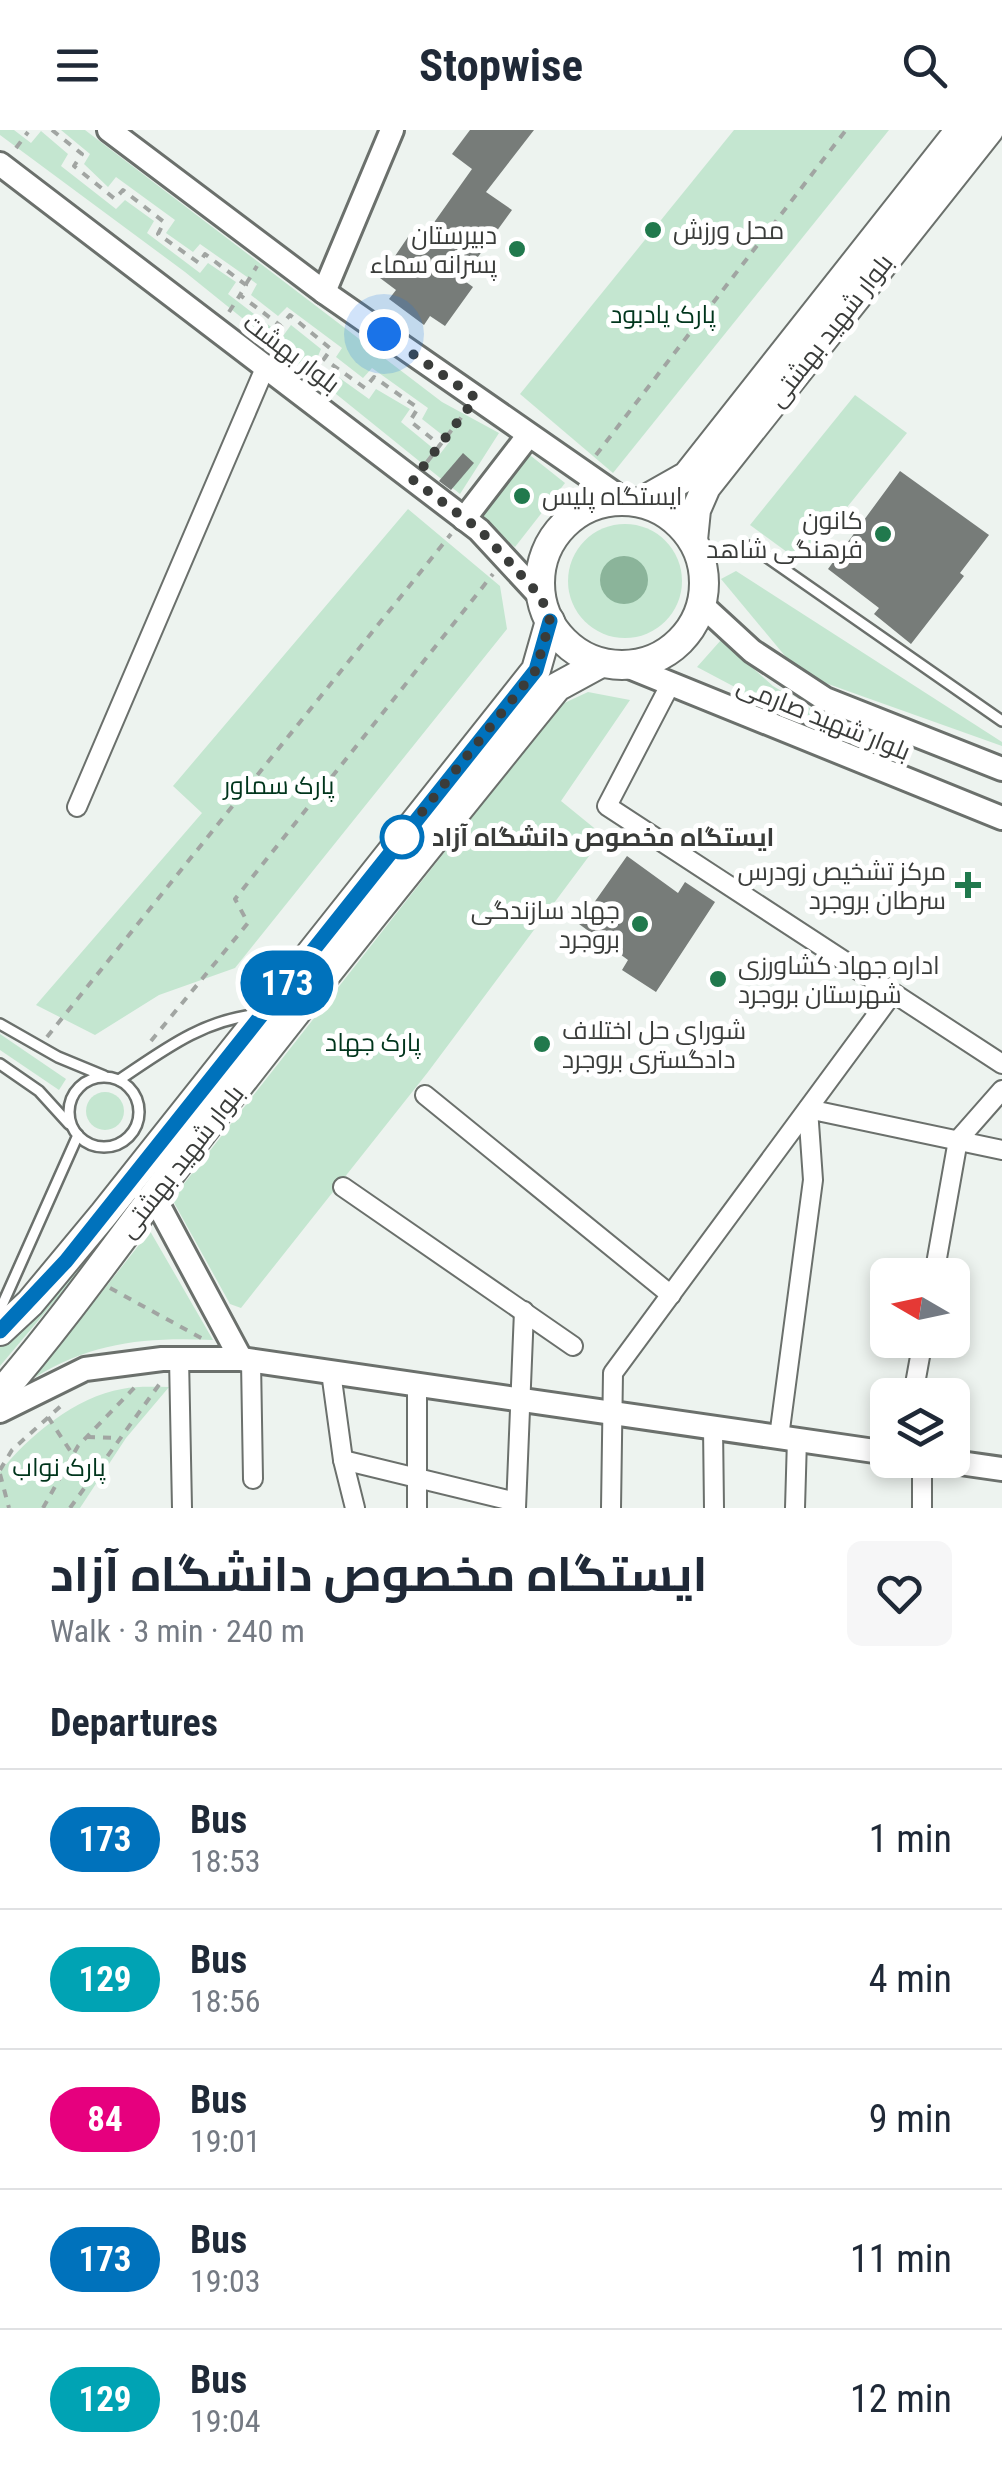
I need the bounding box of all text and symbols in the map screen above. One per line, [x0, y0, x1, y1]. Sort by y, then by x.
icon: menu [50, 38, 105, 93]
icon: search [897, 38, 952, 93]
text: Stopwise [419, 39, 583, 92]
place label: محل ورزش [673, 216, 784, 245]
marker: محل ورزش [642, 219, 664, 241]
place label: دبیرستان پسرانه سماء [370, 221, 497, 281]
marker: دبیرستان پسرانه سماء [506, 238, 528, 260]
street label: بلوار شهید بهشتی [762, 248, 899, 412]
park label: پارک یادبود [610, 300, 716, 331]
street label: بلوار بهشت [238, 308, 346, 399]
your location [359, 309, 409, 359]
place label: ایستگاه پلیس [542, 482, 683, 513]
marker: ایستگاه پلیس [511, 485, 533, 507]
place label: کانون فرهنگی شاهد [706, 506, 863, 564]
marker: کانون فرهنگی شاهد [872, 523, 894, 545]
street label: بلوار شهید صارمی [733, 671, 915, 766]
park label: پارک سماور [221, 771, 335, 802]
marker: ایستگاه مخصوص دانشگاه آزاد [381, 816, 423, 858]
place label: ایستگاه مخصوص دانشگاه آزاد [432, 823, 774, 852]
place label: مرکز تشخیص زودرس سرطان بروجرد [738, 857, 946, 915]
marker: مرکز تشخیص زودرس سرطان بروجرد [955, 872, 981, 898]
place label: جهاد سازندگی بروجرد [471, 896, 620, 954]
marker: جهاد سازندگی بروجرد [629, 913, 651, 935]
line badge: 173 [230, 950, 344, 1016]
place label: اداره جهاد کشاورزی شهرستان بروجرد [738, 951, 940, 1009]
text: 173 [260, 963, 314, 1004]
marker: اداره جهاد کشاورزی شهرستان بروجرد [707, 968, 729, 990]
place label: شورای حل اختلاف دادگستری بروجرد [562, 1016, 746, 1074]
park label: پارک جهاد [325, 1028, 421, 1059]
marker: شورای حل اختلاف دادگستری بروجرد [531, 1033, 553, 1055]
street label: بلوار شهید بهشتی [113, 1079, 250, 1243]
north arrow [870, 1258, 970, 1358]
map controls [870, 1258, 970, 1478]
button: layers [870, 1378, 970, 1478]
park label: پارک نواب [12, 1453, 106, 1484]
button: heart [847, 1541, 952, 1646]
text: ایستگاه مخصوص دانشگاه آزاد [50, 1546, 707, 1603]
text: Walk · 3 min · 240 m [50, 1612, 305, 1650]
text: Departures [50, 1701, 218, 1745]
text: Bus [190, 1798, 247, 1842]
text: 1 min [869, 1817, 952, 1861]
text: 173 [78, 1819, 132, 1860]
text: 18:53 [190, 1842, 261, 1880]
text: Bus [190, 1938, 247, 1982]
text: 4 min [869, 1957, 952, 2001]
text: 129 [78, 1959, 132, 2000]
text: 18:56 [190, 1982, 261, 2020]
text: Bus [190, 2078, 247, 2122]
text: 9 min [869, 2097, 952, 2141]
text: 84 [87, 2099, 123, 2140]
text: 19:01 [190, 2122, 261, 2160]
text: Bus [190, 2218, 247, 2262]
text: 11 min [850, 2237, 952, 2281]
text: 173 [78, 2239, 132, 2280]
text: 19:03 [190, 2262, 261, 2300]
text: Bus [190, 2358, 247, 2402]
text: 12 min [850, 2377, 952, 2421]
text: 129 [78, 2379, 132, 2420]
text: 19:04 [190, 2402, 261, 2440]

